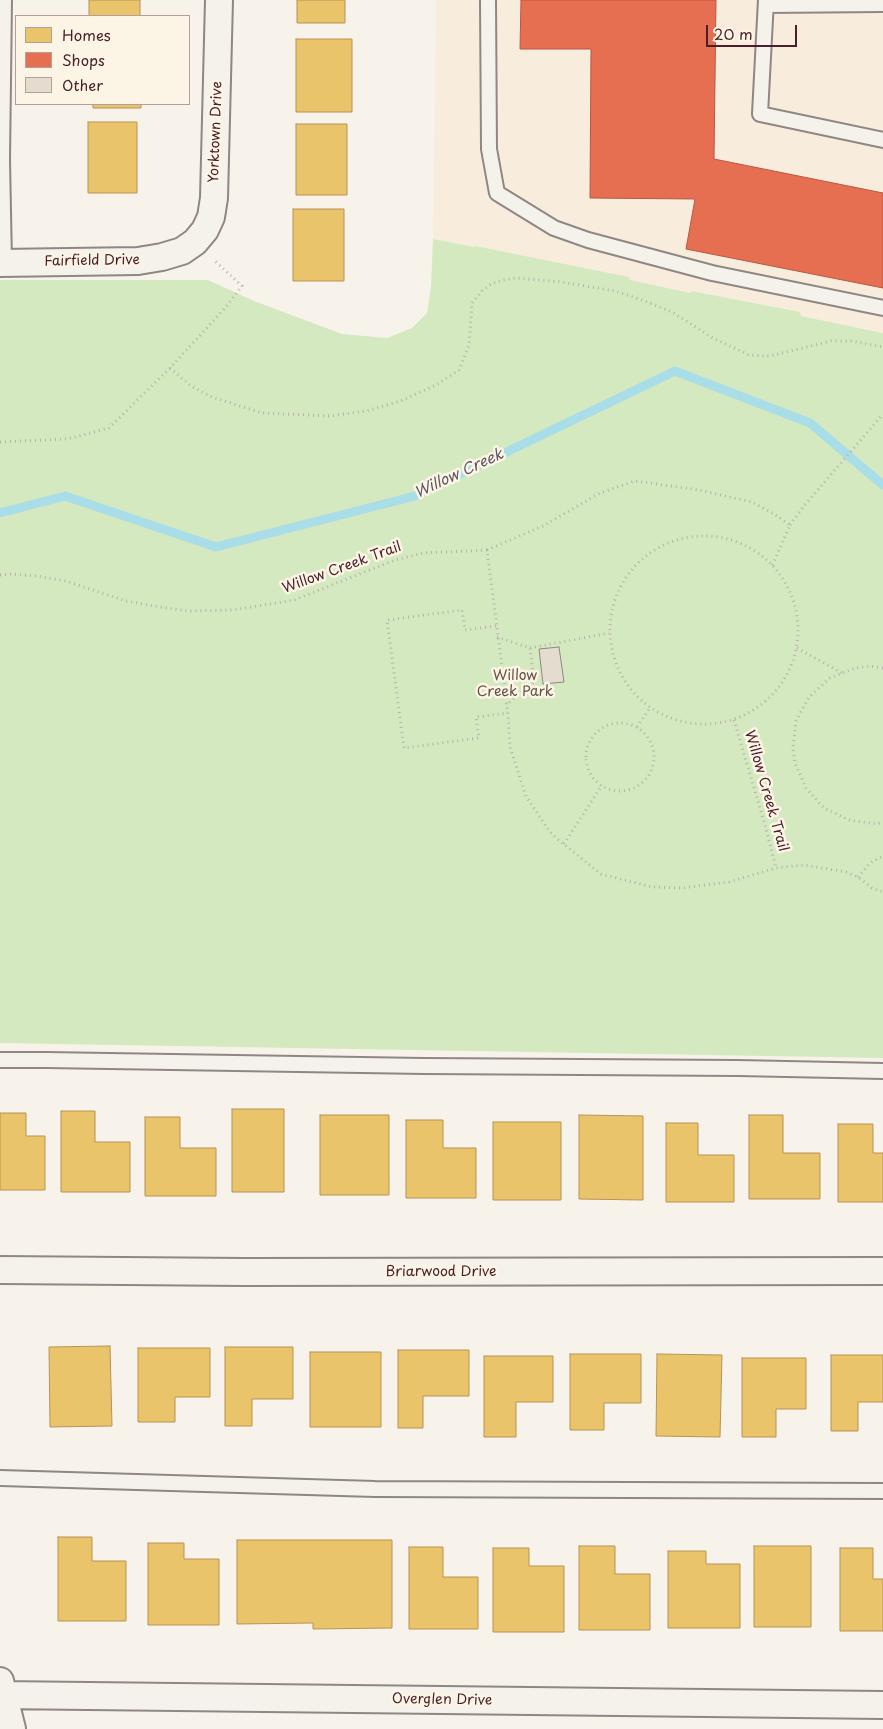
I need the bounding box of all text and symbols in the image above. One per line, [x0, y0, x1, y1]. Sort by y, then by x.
legend [15, 15, 190, 105]
scale bar [708, 15, 799, 47]
text: 20 m [714, 22, 753, 45]
text: Homes [62, 23, 111, 46]
text: Shops [62, 48, 105, 71]
text: Other [62, 73, 103, 96]
street label: Yorktown Drive [206, 81, 226, 183]
street label: Fairfield Drive [44, 252, 140, 270]
water label: Willow Creek [412, 446, 506, 502]
street label: Willow Creek Trail [280, 539, 404, 597]
park label: Willow Creek Park [477, 668, 553, 700]
street label: Willow Creek Trail [741, 728, 791, 854]
street label: Briarwood Drive [386, 1264, 496, 1280]
street label: Overglen Drive [392, 1691, 492, 1709]

